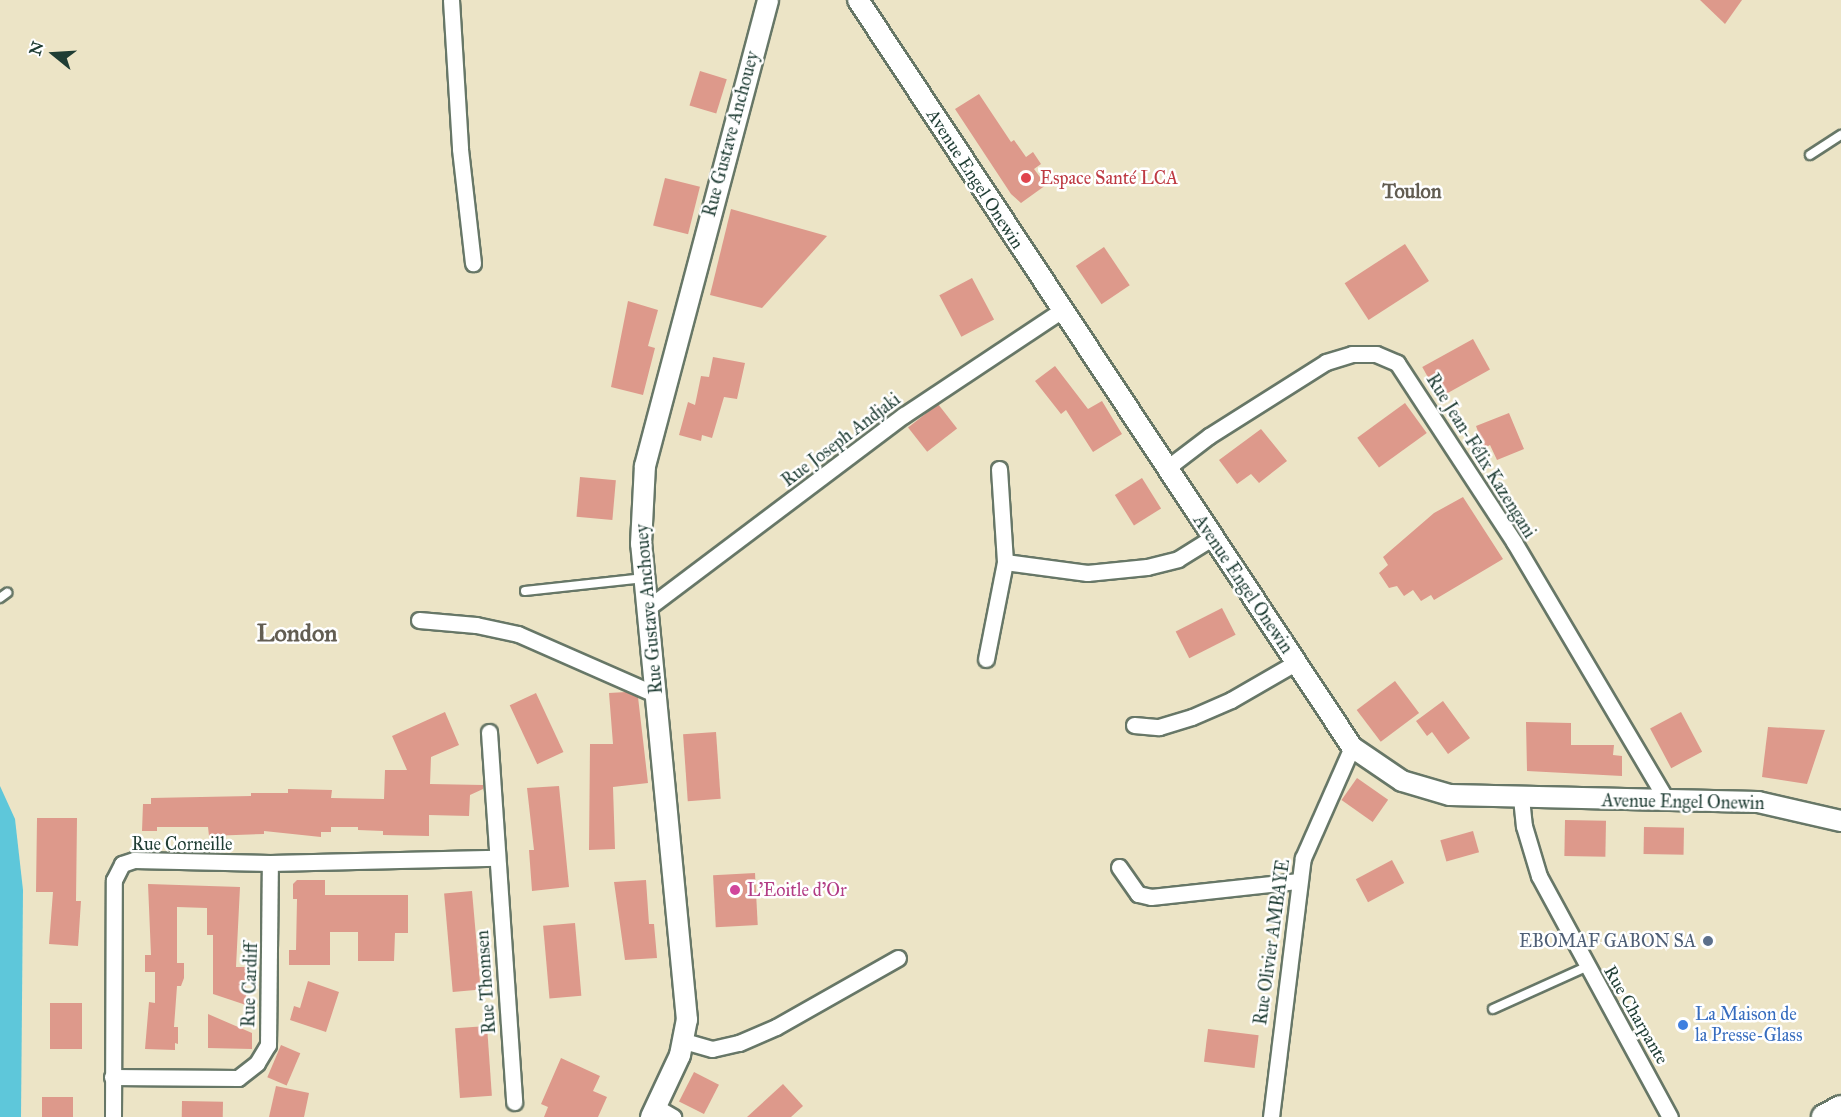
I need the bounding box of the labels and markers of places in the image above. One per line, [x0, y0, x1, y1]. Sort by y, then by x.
place label: Espace Santé LCA [1040, 167, 1178, 189]
marker: Espace Santé LCA [1017, 169, 1035, 187]
place label: L'Eoitle d'Or [747, 879, 847, 901]
marker: L'Eoitle d'Or [728, 883, 742, 897]
place label: EBOMAF GABON SA [1519, 930, 1696, 952]
marker: EBOMAF GABON SA [1701, 934, 1715, 948]
place label: La Maison de la Presse-Glass [1695, 1004, 1802, 1046]
marker: La Maison de la Presse-Glass [1676, 1018, 1690, 1032]

